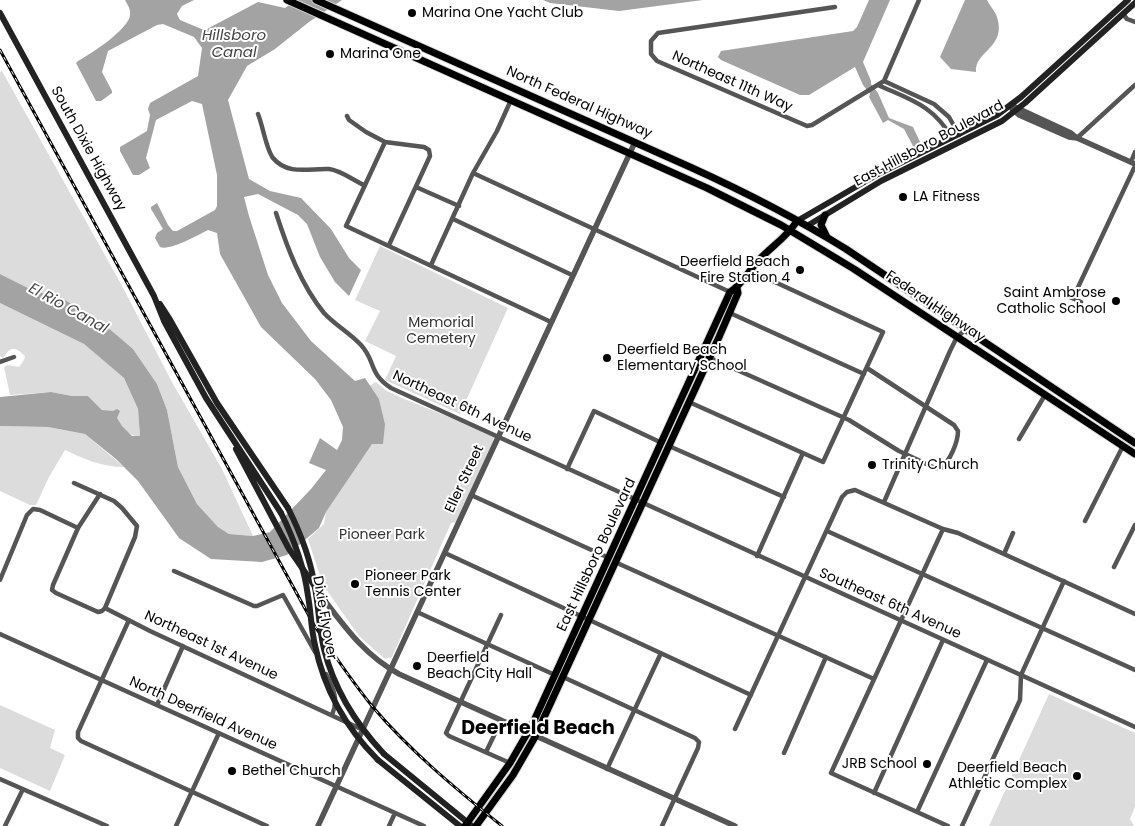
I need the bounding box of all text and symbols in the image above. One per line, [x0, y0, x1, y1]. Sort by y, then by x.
place label: Marina One Yacht Club [422, 5, 583, 21]
marker: Marina One Yacht Club [406, 7, 418, 19]
water label: Hillsboro Canal [202, 27, 266, 62]
place label: Marina One [340, 46, 421, 62]
marker: Marina One [324, 48, 336, 60]
street label: Northeast 11th Way [669, 48, 795, 116]
street label: North Federal Highway [503, 63, 655, 143]
street label: South Dixie Highway [47, 84, 129, 214]
street label: East Hillsboro Boulevard [851, 97, 1007, 191]
place label: LA Fitness [913, 189, 980, 205]
marker: LA Fitness [897, 191, 909, 203]
place label: Deerfield Beach Fire Station 4 [680, 254, 790, 286]
marker: Deerfield Beach Fire Station 4 [794, 264, 806, 276]
street label: Federal Highway [882, 268, 988, 346]
water label: El Rio Canal [25, 280, 111, 338]
place label: Saint Ambrose Catholic School [997, 285, 1106, 318]
marker: Saint Ambrose Catholic School [1110, 295, 1122, 307]
park label: Memorial Cemetery [406, 315, 476, 348]
place label: Deerfield Beach Elementary School [617, 342, 747, 374]
marker: Deerfield Beach Elementary School [601, 352, 613, 364]
street label: Northeast 6th Avenue [390, 367, 534, 447]
street label: Eller Street [442, 443, 488, 515]
place label: Trinity Church [882, 457, 979, 473]
marker: Trinity Church [866, 459, 878, 471]
street label: East Hillsboro Boulevard [554, 476, 640, 634]
park label: Pioneer Park [339, 527, 425, 543]
street label: Southeast 6th Avenue [816, 565, 964, 643]
place label: Pioneer Park Tennis Center [365, 568, 461, 600]
street label: Dixie Flyover [308, 575, 340, 661]
marker: Pioneer Park Tennis Center [349, 578, 361, 590]
street label: Northeast 1st Avenue [141, 608, 281, 684]
place label: Deerfield Beach City Hall [427, 650, 532, 682]
marker: Deerfield Beach City Hall [411, 660, 423, 672]
street label: North Deerfield Avenue [126, 674, 280, 754]
district label: Deerfield Beach [461, 718, 615, 740]
place label: JRB School [842, 756, 917, 772]
marker: JRB School [921, 758, 933, 770]
place label: Deerfield Beach Athletic Complex [948, 760, 1067, 792]
place label: Bethel Church [242, 763, 341, 779]
marker: Bethel Church [226, 765, 238, 777]
marker: Deerfield Beach Athletic Complex [1071, 770, 1083, 782]

